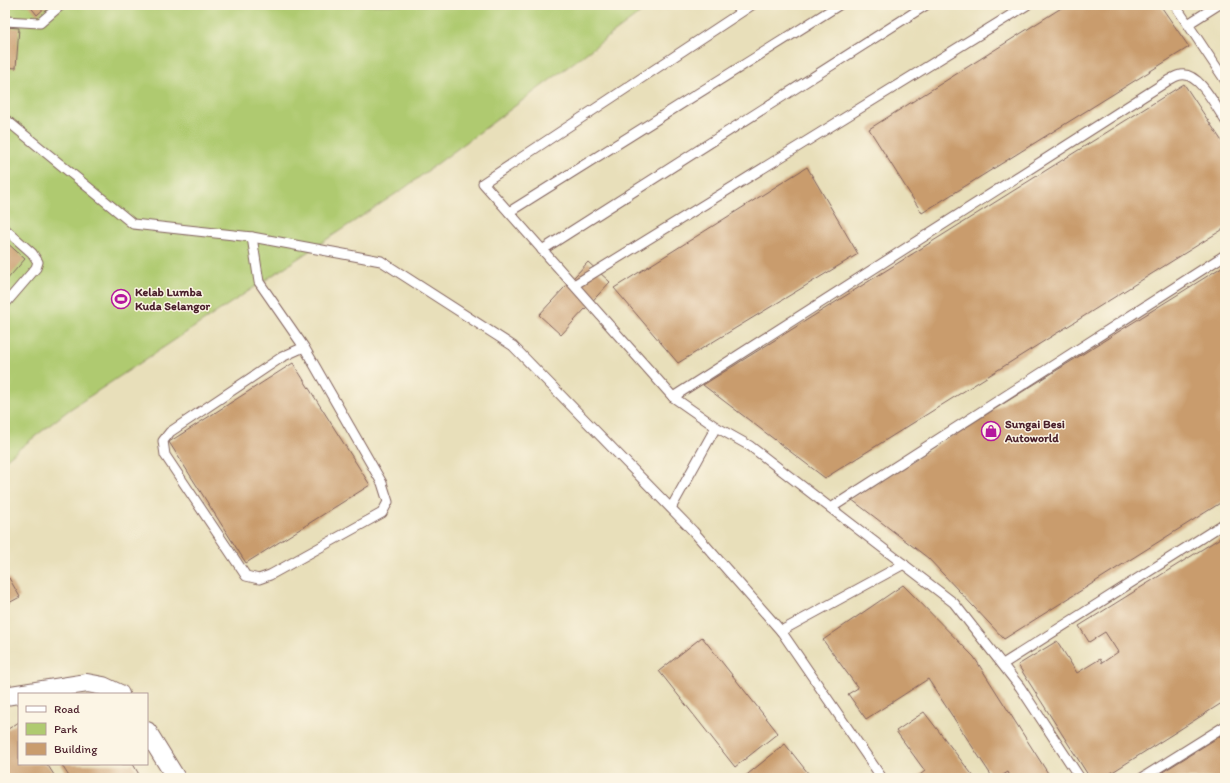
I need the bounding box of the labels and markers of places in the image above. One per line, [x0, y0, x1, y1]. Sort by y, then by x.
place label: Kelab Lumba Kuda Selangor [135, 285, 211, 314]
sports icon: Kelab Lumba Kuda Selangor [110, 288, 132, 310]
place label: Sungai Besi Autoworld [1004, 417, 1065, 445]
shop icon: Sungai Besi Autoworld [980, 420, 1002, 442]

